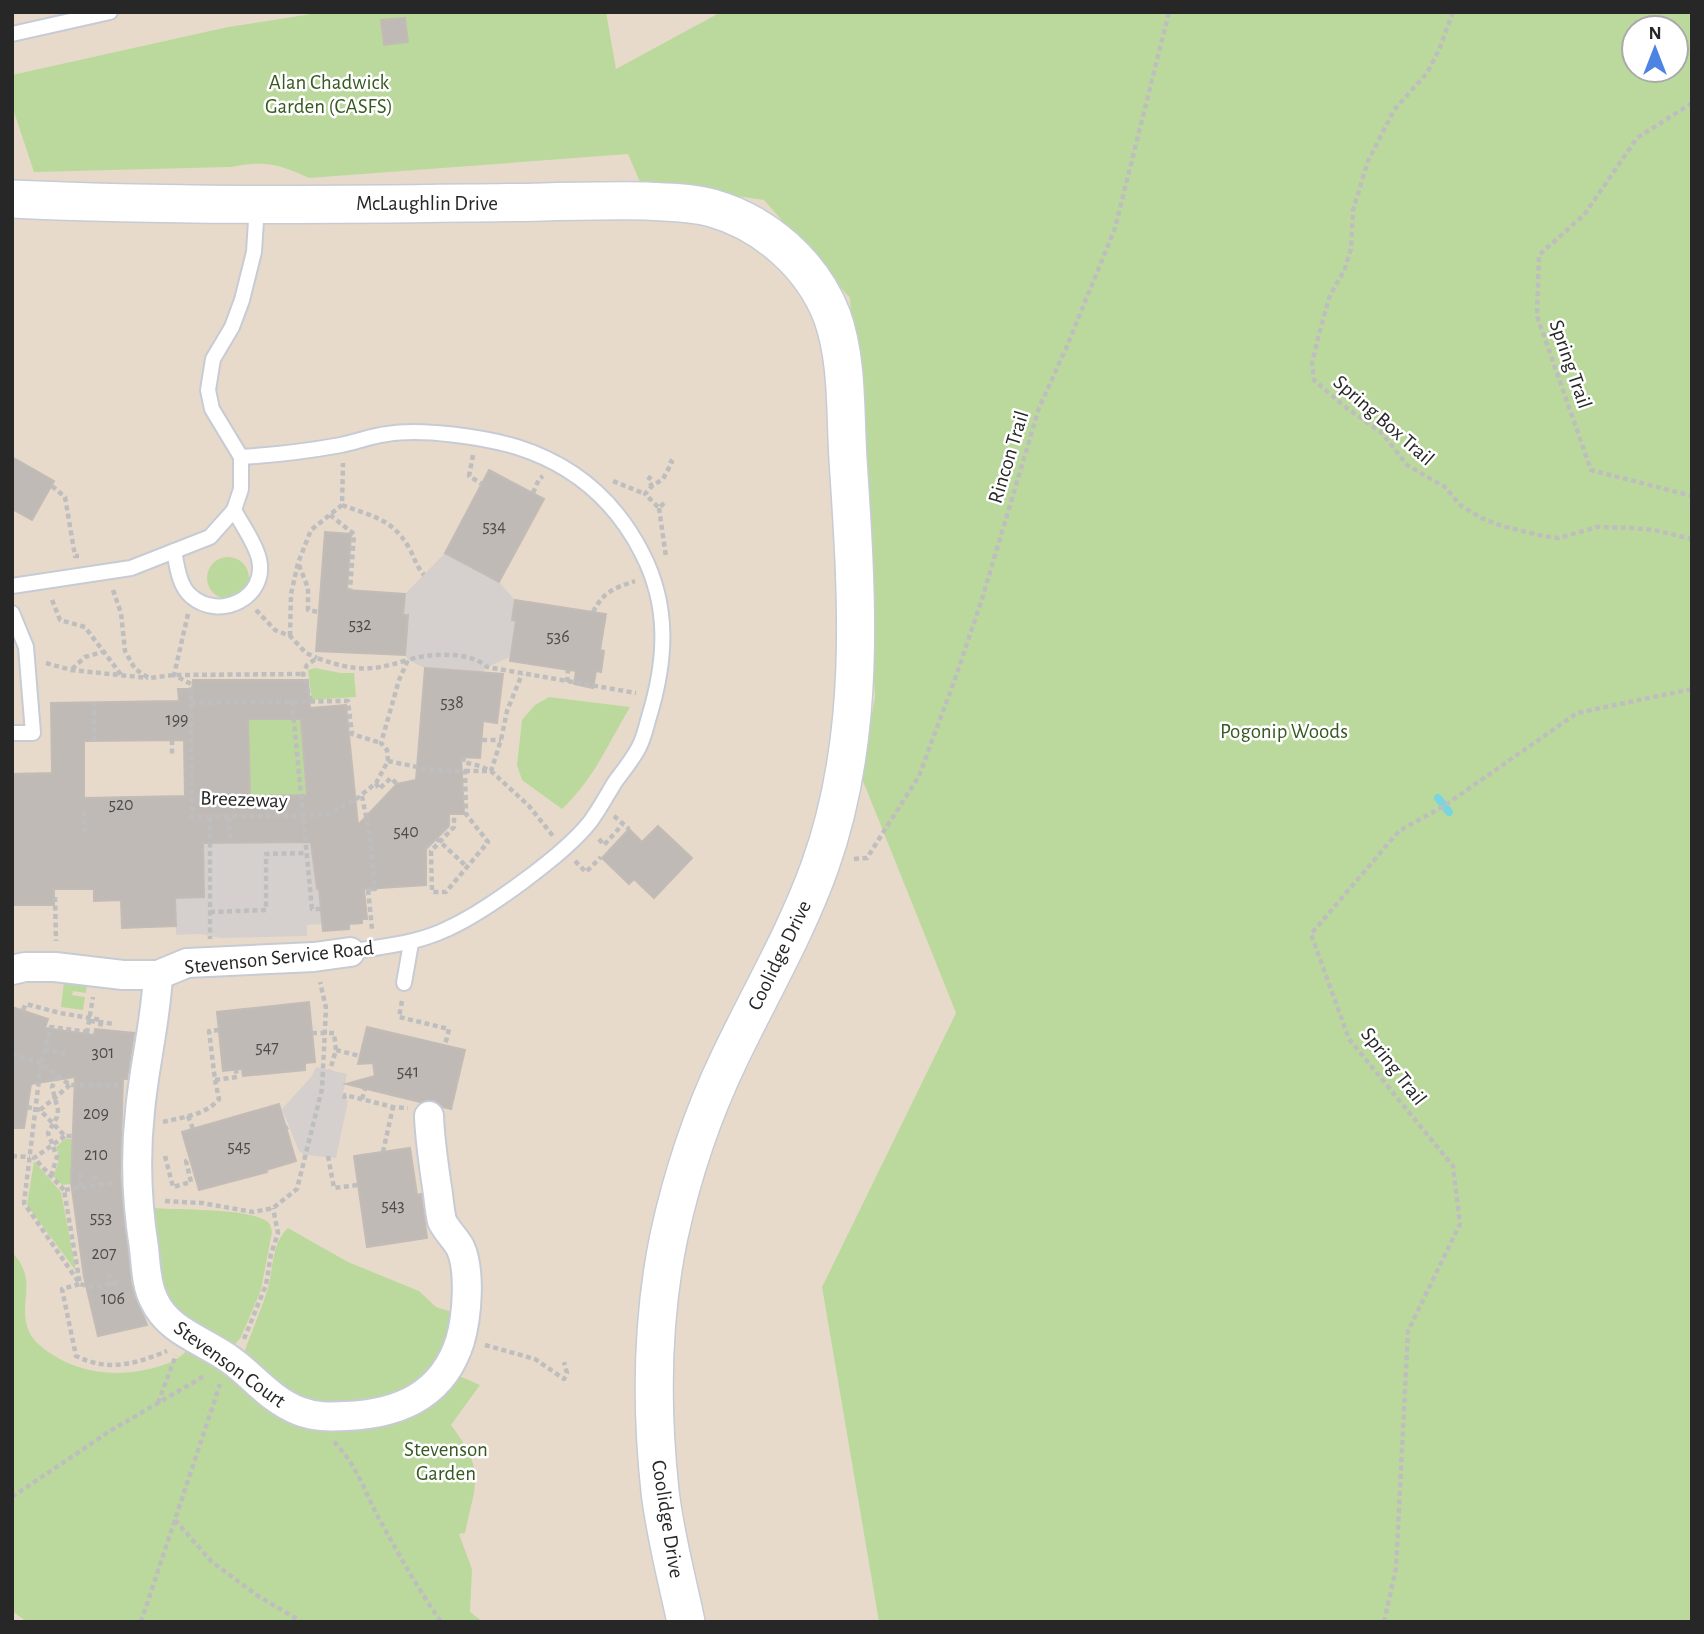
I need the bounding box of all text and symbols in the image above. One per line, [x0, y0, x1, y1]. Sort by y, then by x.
north arrow [1620, 14, 1690, 84]
text: N [1648, 24, 1662, 43]
park label: Alan Chadwick Garden (CASFS) [265, 72, 393, 117]
street label: McLaughlin Drive [356, 193, 498, 214]
street label: Spring Trail [1546, 317, 1595, 411]
street label: Spring Box Trail [1329, 371, 1438, 470]
street label: Rincon Trail [984, 408, 1032, 506]
house number: 534 [482, 518, 506, 536]
house number: 532 [348, 616, 372, 634]
house number: 536 [546, 628, 570, 646]
house number: 538 [440, 694, 464, 712]
house number: 199 [165, 711, 189, 729]
park label: Pogonip Woods [1220, 721, 1348, 742]
street label: Breezeway [200, 787, 288, 812]
house number: 520 [108, 796, 134, 814]
house number: 540 [393, 823, 419, 841]
street label: Coolidge Drive [744, 897, 815, 1013]
street label: Stevenson Service Road [183, 937, 375, 978]
street label: Spring Trail [1357, 1023, 1430, 1109]
house number: 547 [255, 1039, 279, 1057]
house number: 301 [91, 1044, 115, 1062]
house number: 541 [397, 1063, 419, 1081]
house number: 209 [83, 1105, 109, 1123]
house number: 545 [227, 1138, 251, 1156]
house number: 210 [84, 1146, 108, 1164]
house number: 543 [381, 1197, 405, 1215]
house number: 553 [90, 1209, 112, 1227]
house number: 207 [91, 1245, 117, 1263]
house number: 106 [101, 1290, 125, 1308]
street label: Stevenson Court [170, 1317, 290, 1412]
park label: Stevenson Garden [404, 1439, 488, 1484]
street label: Coolidge Drive [648, 1459, 687, 1580]

